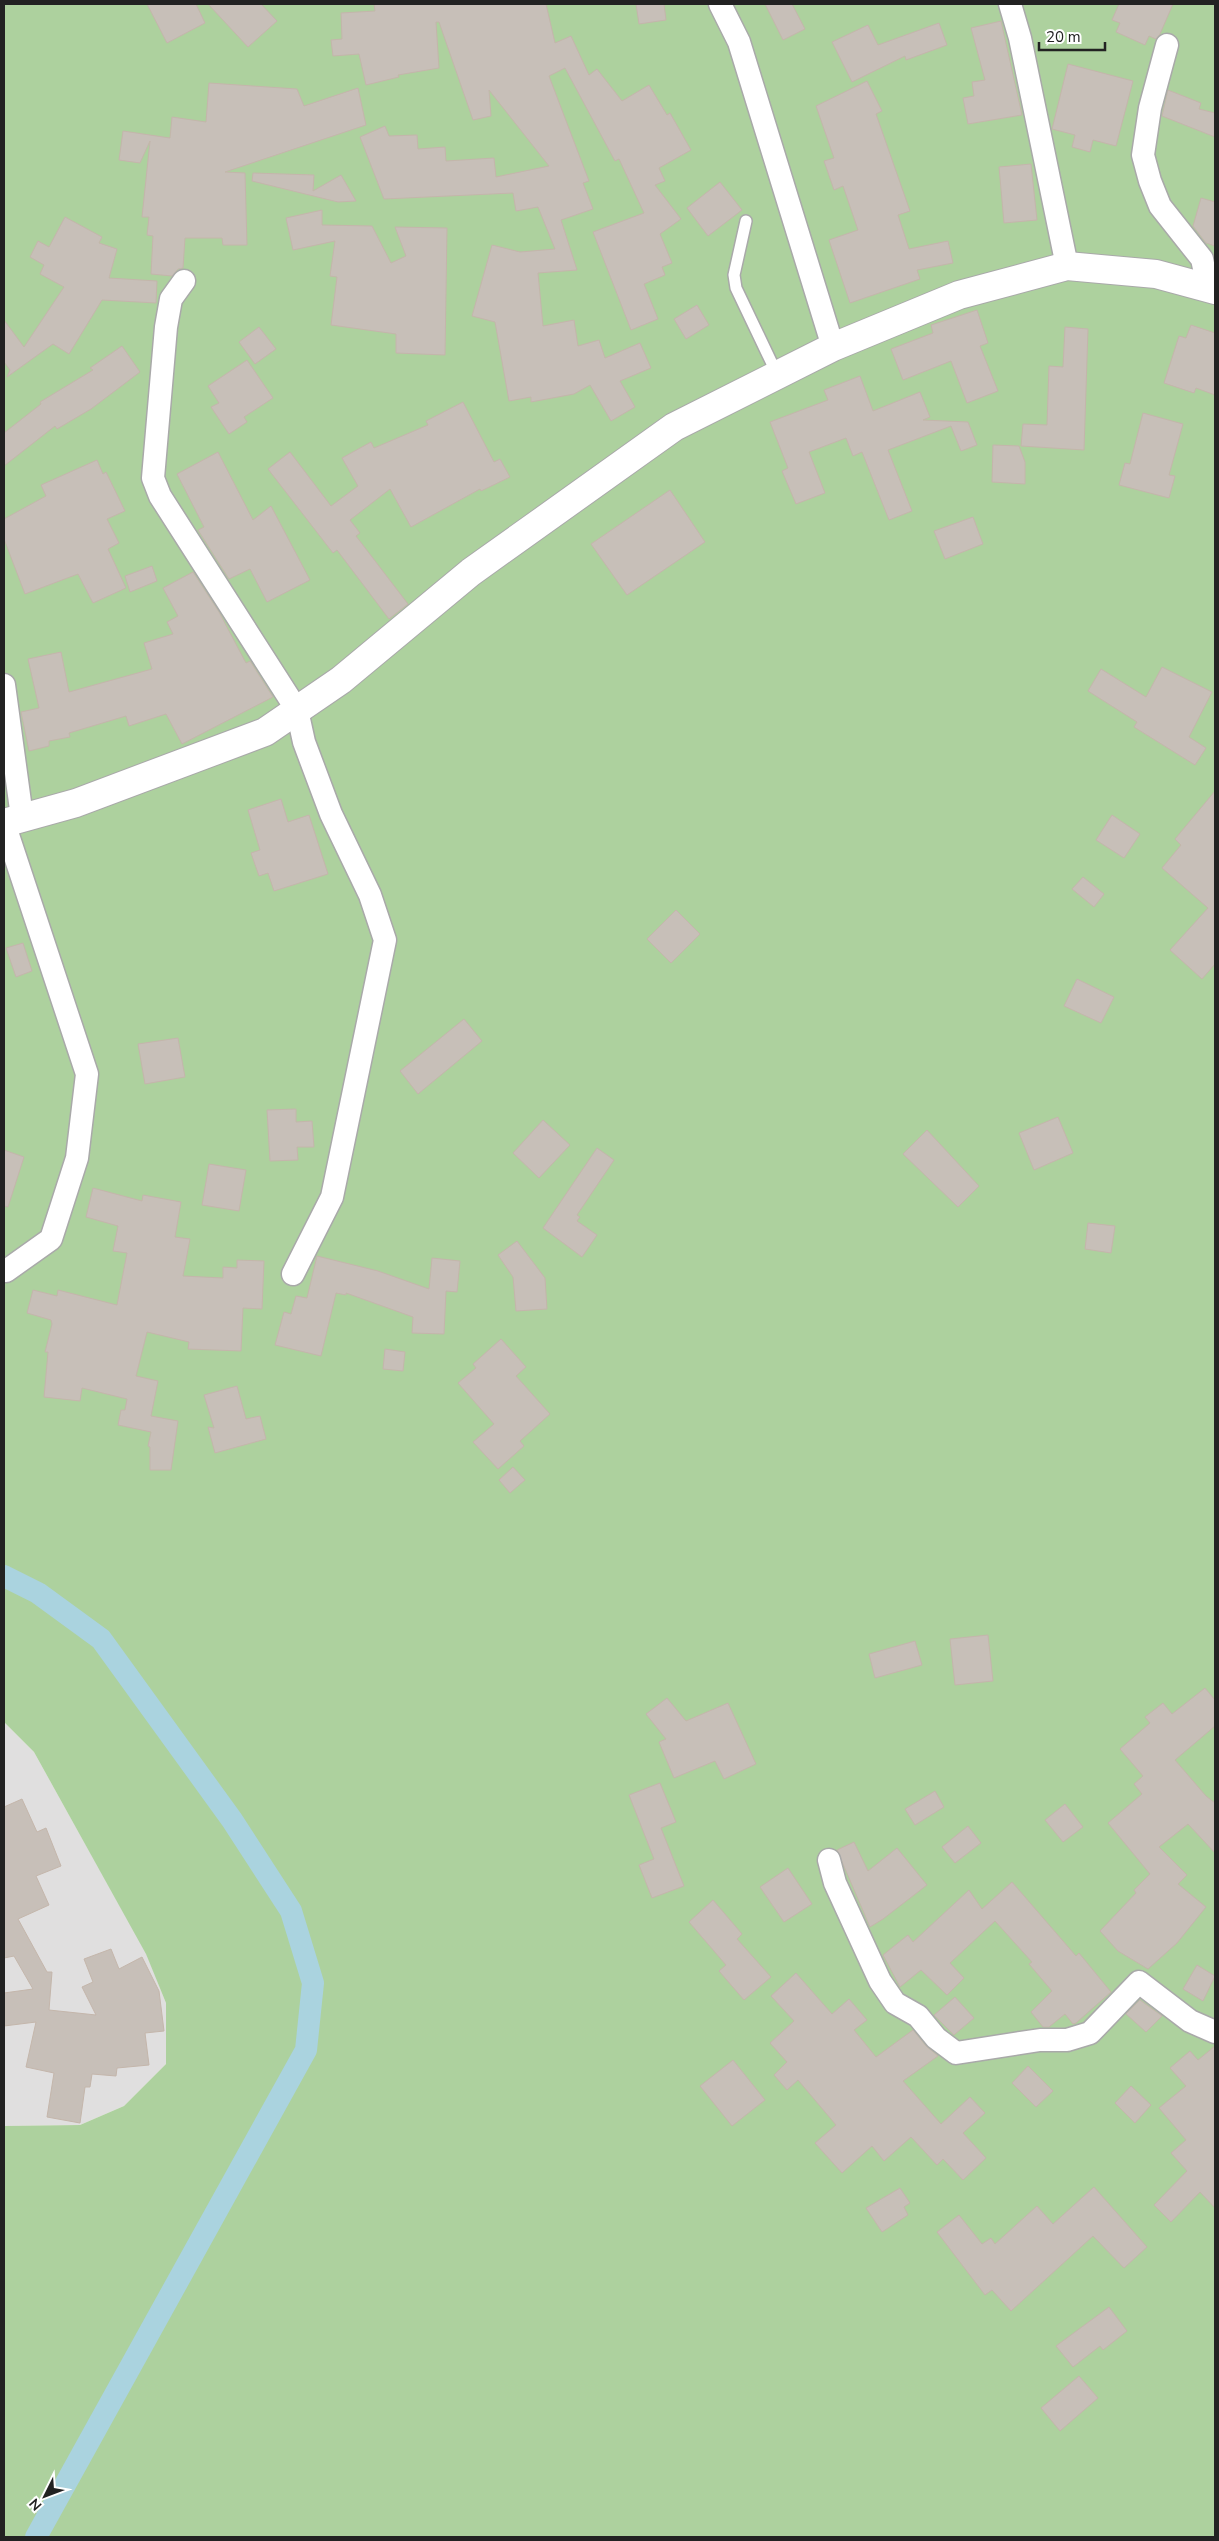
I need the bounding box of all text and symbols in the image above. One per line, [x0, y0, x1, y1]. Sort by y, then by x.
scale bar [1039, 20, 1105, 52]
text: 20 m [1046, 27, 1081, 47]
north arrow [20, 2471, 70, 2521]
text: N [25, 2494, 46, 2515]

